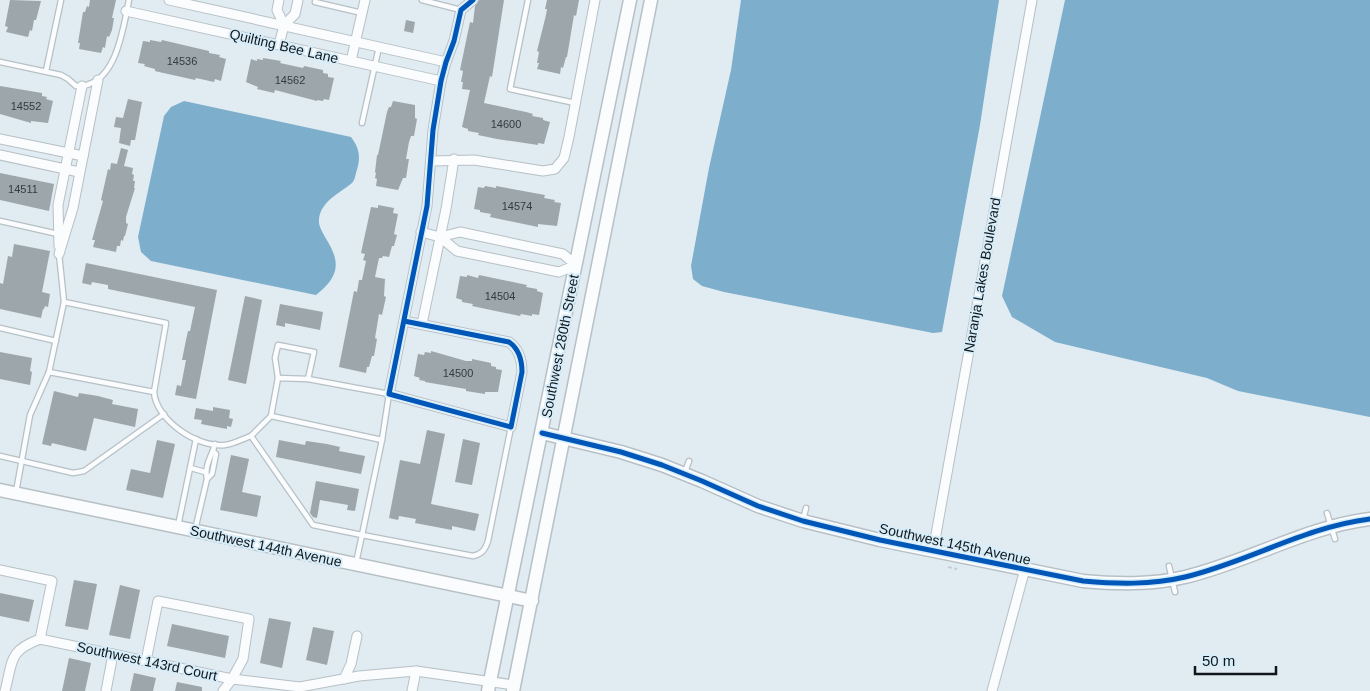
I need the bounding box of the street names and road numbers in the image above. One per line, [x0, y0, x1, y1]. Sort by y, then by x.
street label: Quilting Bee Lane [228, 26, 340, 66]
street label: Naranja Lakes Boulevard [960, 196, 1004, 354]
street label: Southwest 280th Street [538, 273, 582, 419]
street label: Southwest 145th Avenue [878, 520, 1032, 568]
street label: Southwest 144th Avenue [189, 522, 343, 570]
street label: Southwest 143rd Court [75, 638, 219, 684]

